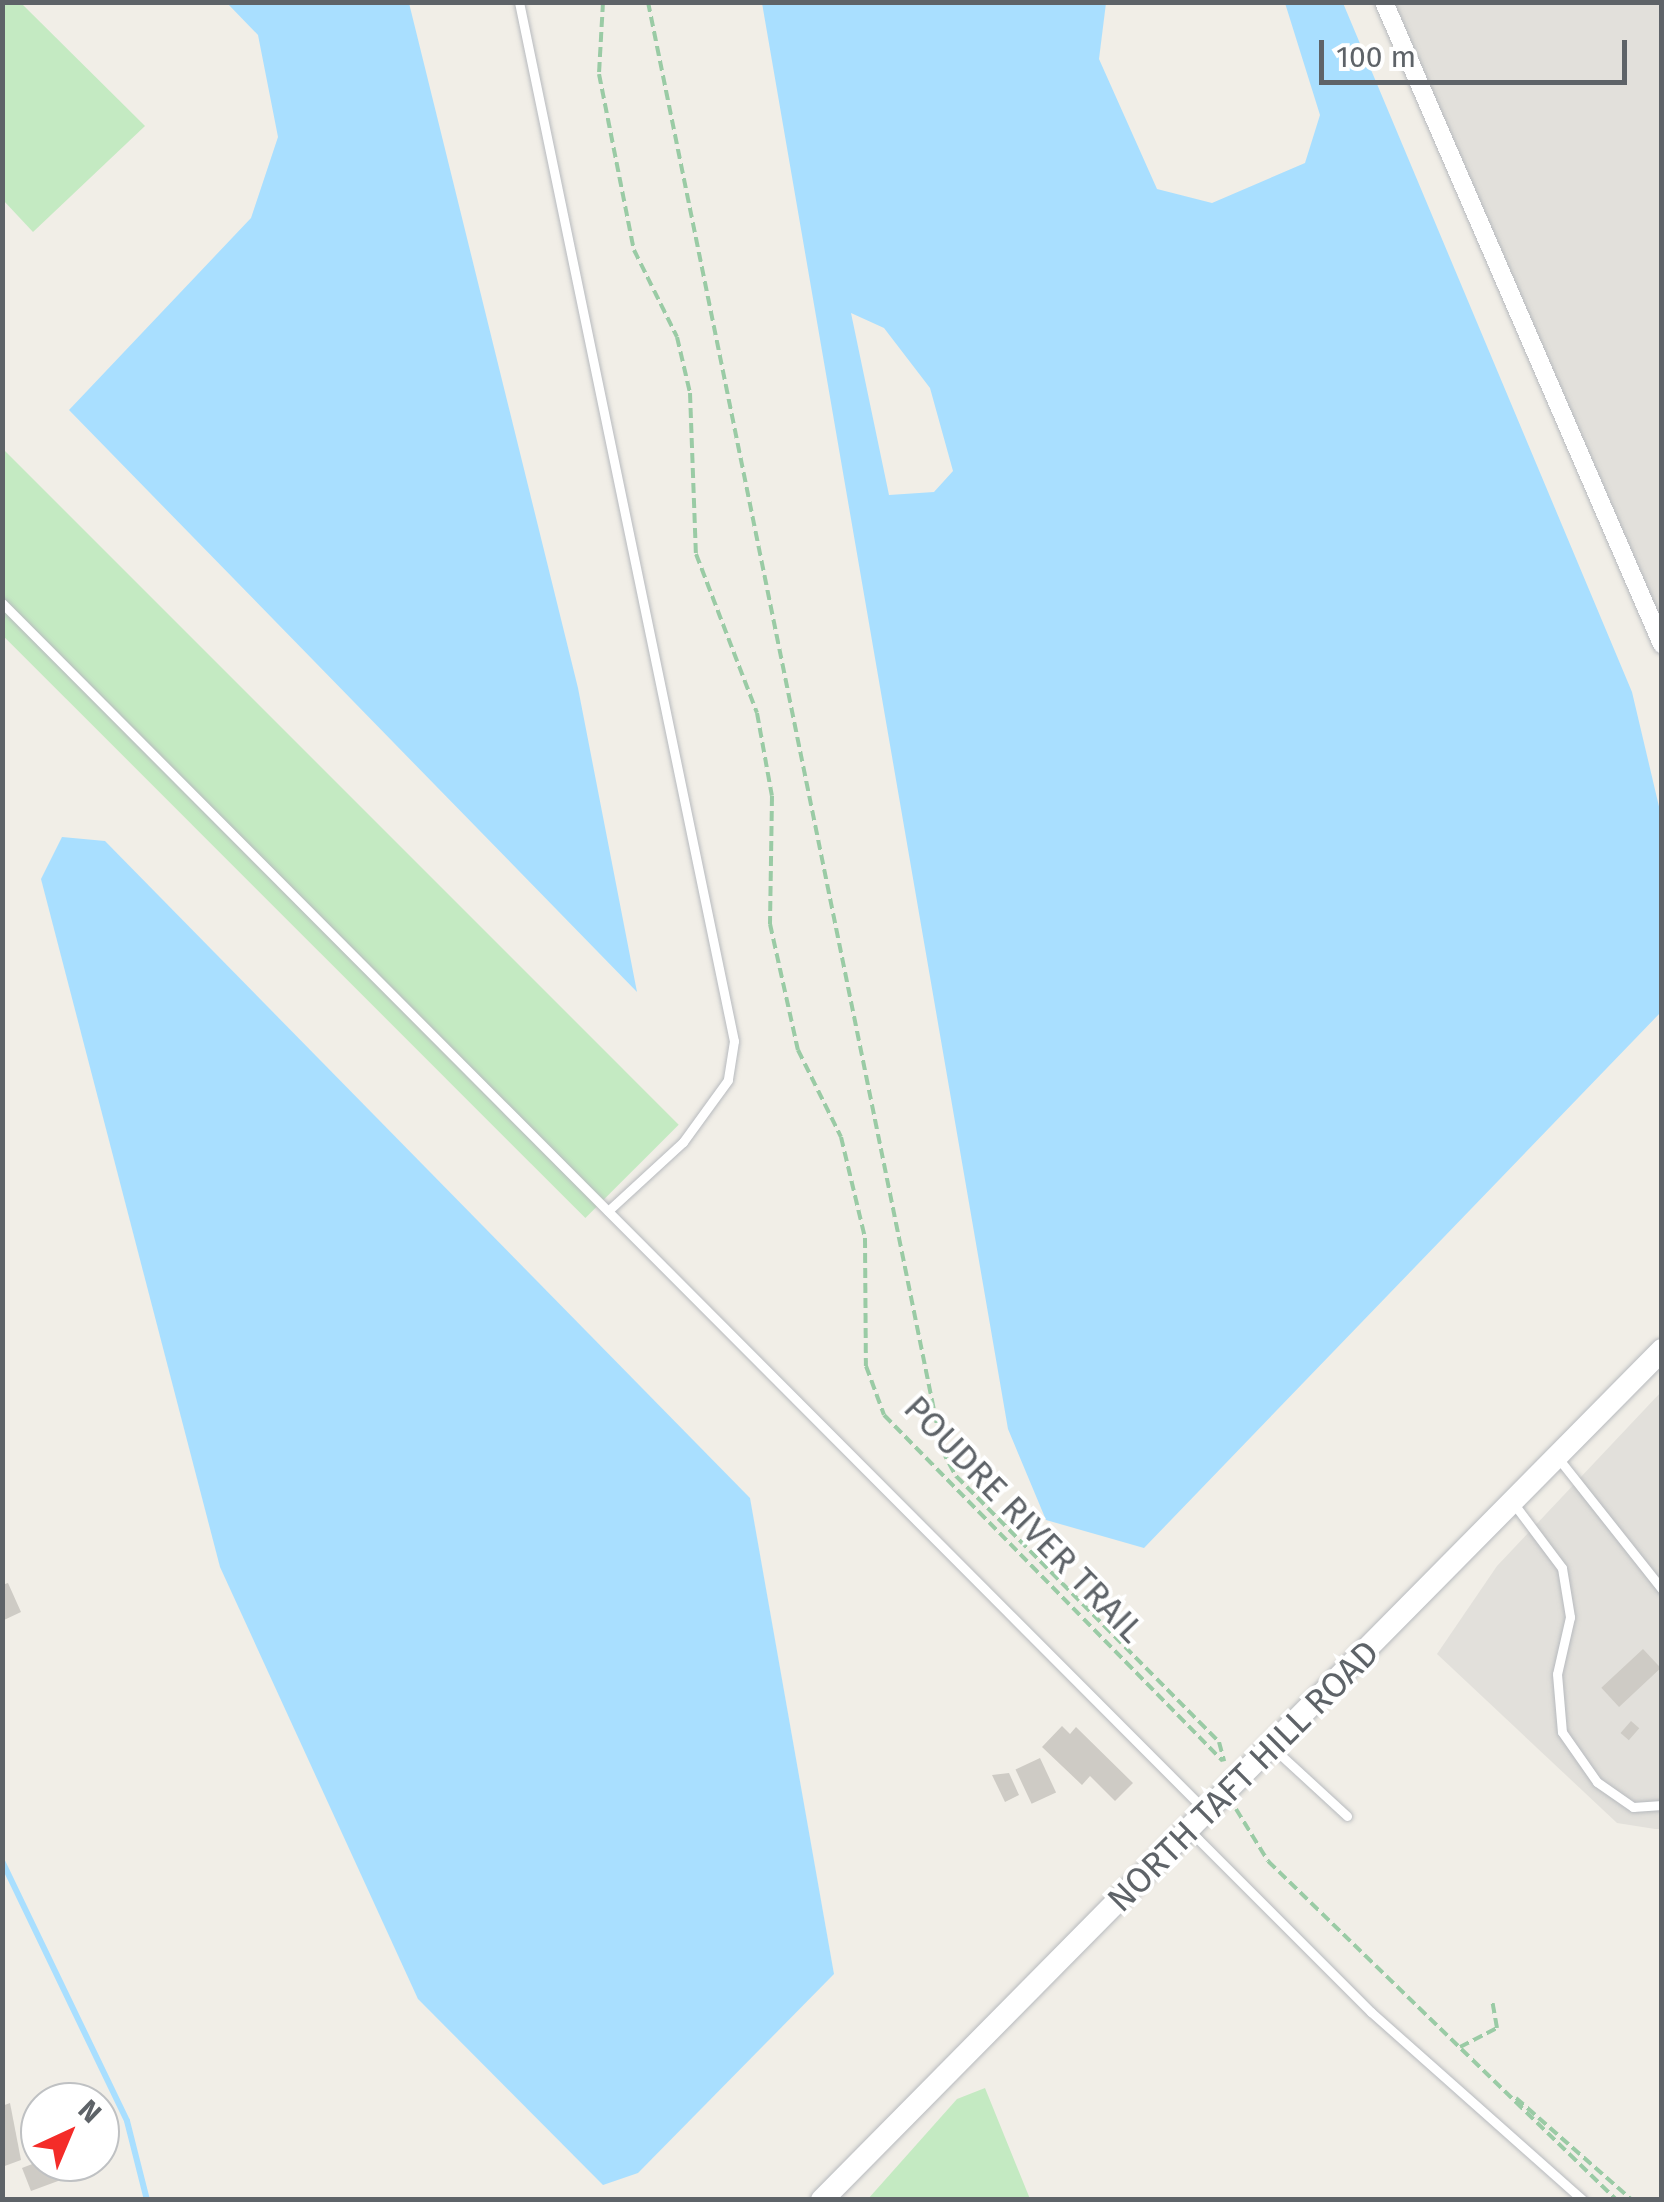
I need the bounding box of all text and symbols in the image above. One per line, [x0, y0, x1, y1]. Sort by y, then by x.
scale bar [1324, 20, 1632, 82]
text: 100 m [1336, 39, 1416, 75]
street label: POUDRE RIVER TRAIL [895, 1387, 1153, 1651]
street label: NORTH TAFT HILL ROAD [1099, 1632, 1387, 1920]
north arrow [20, 2082, 120, 2182]
text: N [72, 2093, 108, 2130]

